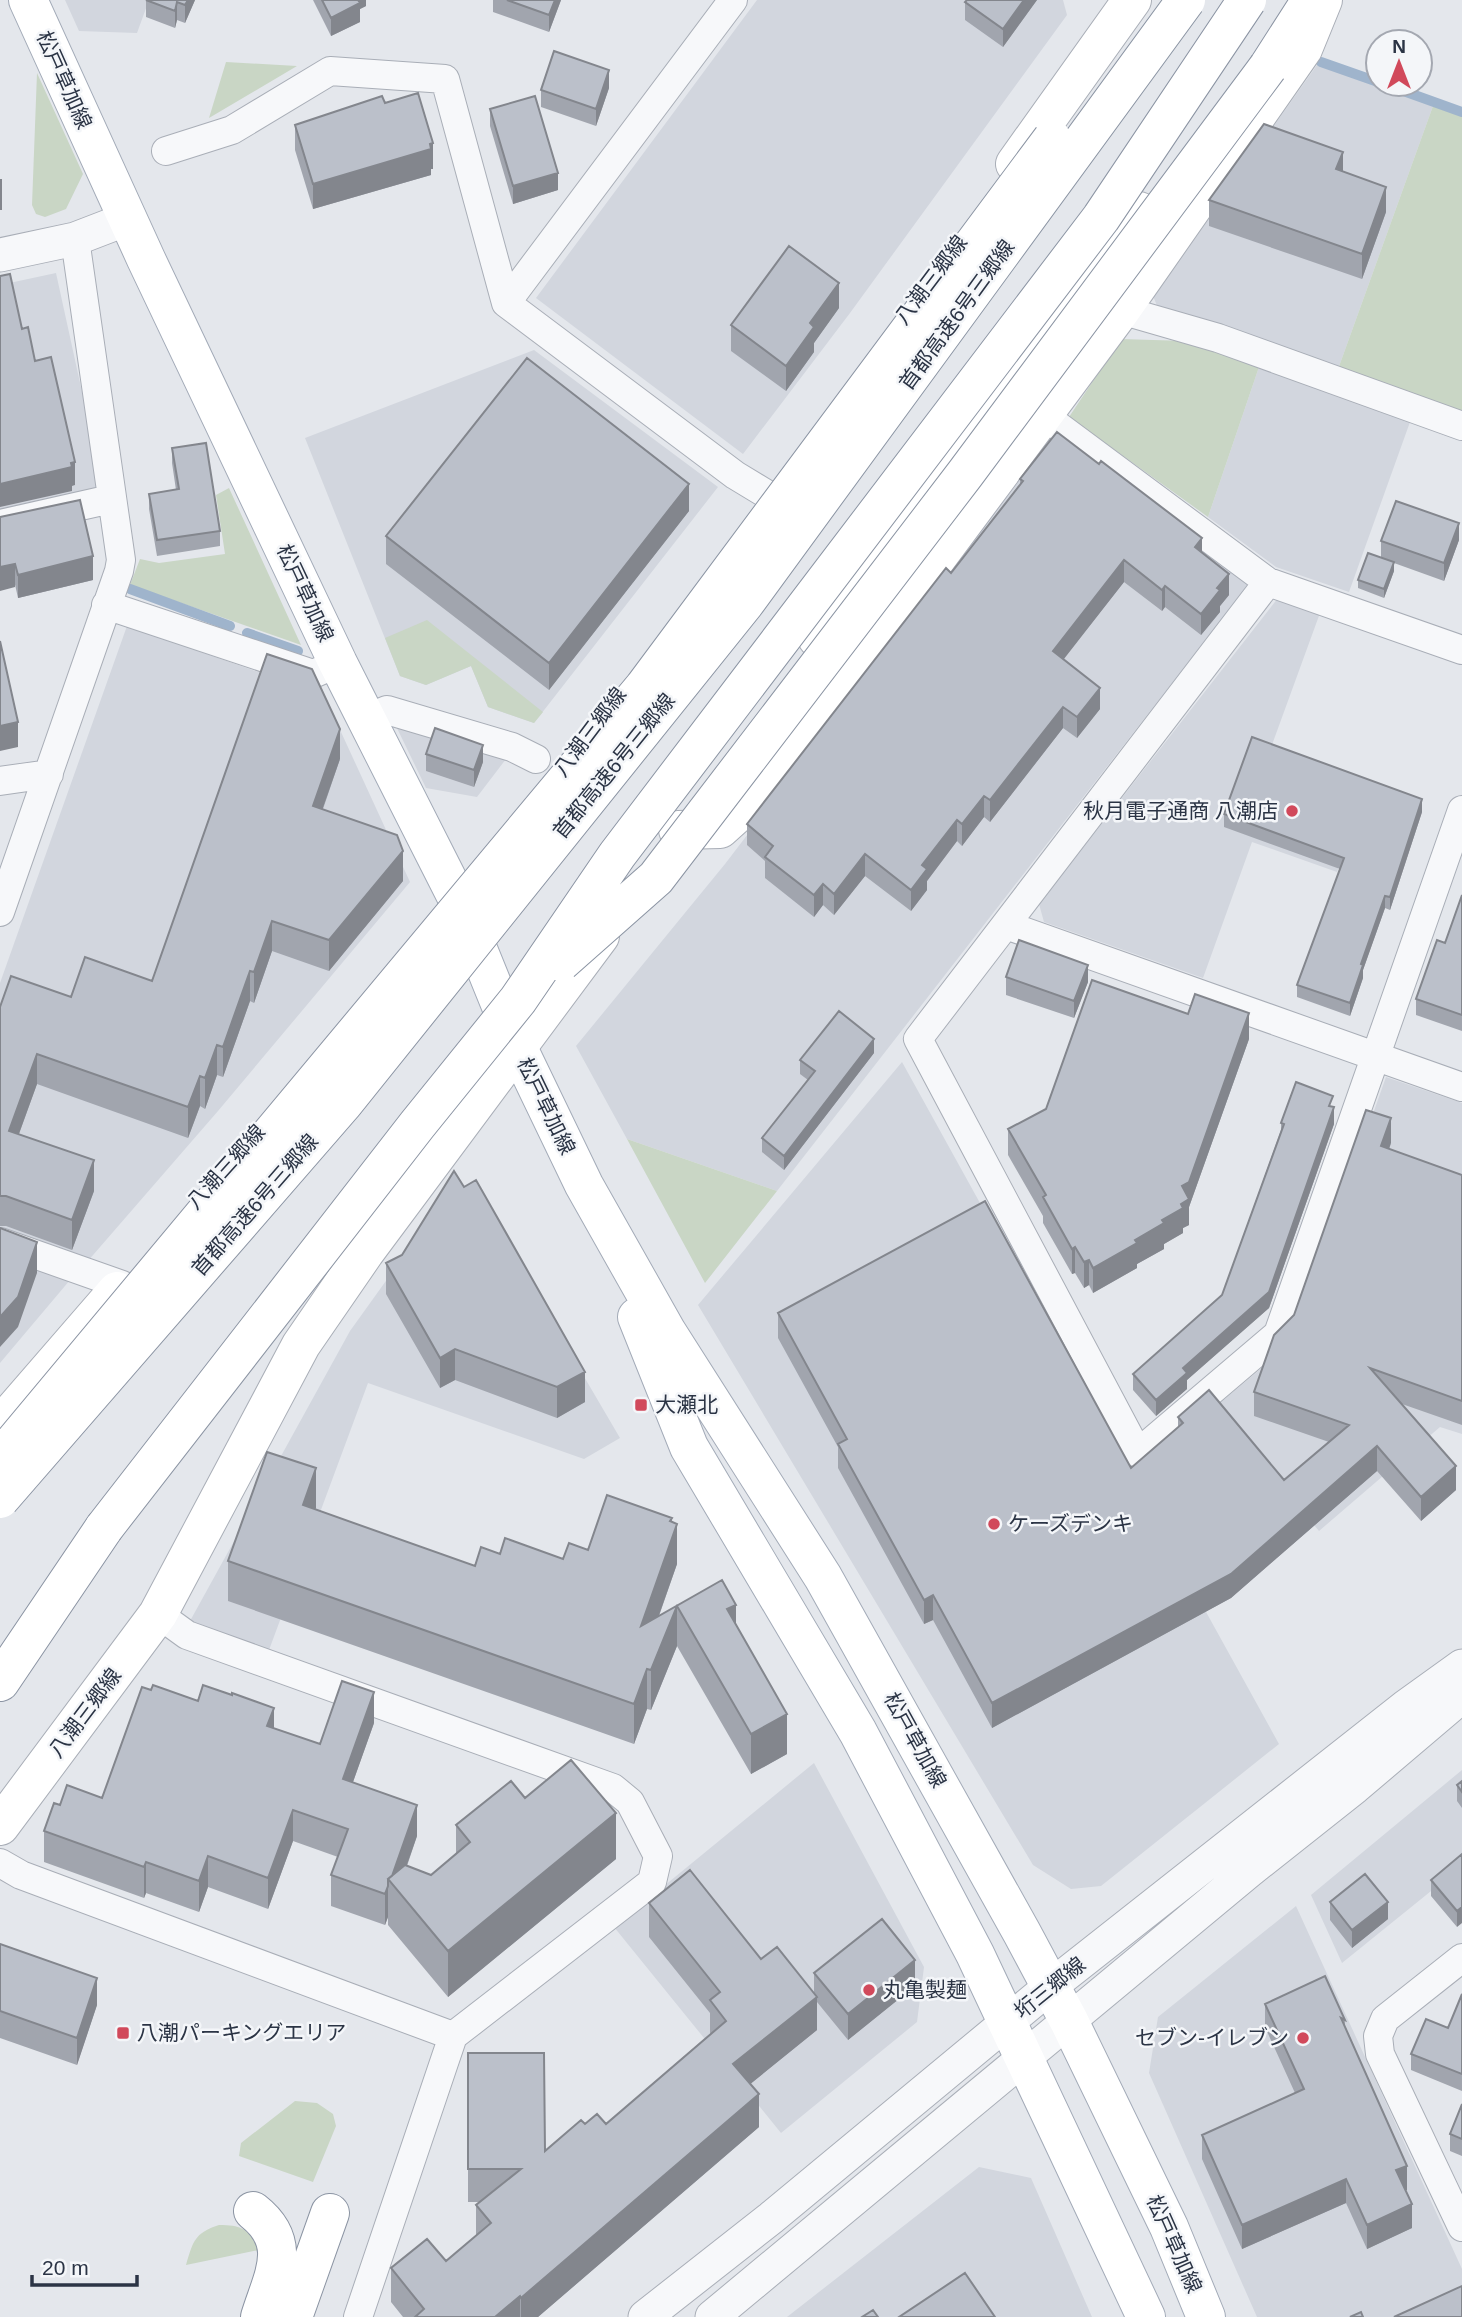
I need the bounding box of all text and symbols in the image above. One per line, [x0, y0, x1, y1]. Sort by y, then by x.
street label: 松戸草加線 [33, 27, 96, 132]
north arrow [1364, 28, 1434, 98]
text: N [1392, 36, 1406, 57]
street label: 八潮三郷線 [890, 231, 971, 329]
street label: 首都高速6号三郷線 [894, 235, 1019, 394]
street label: 松戸草加線 [273, 540, 338, 645]
street label: 八潮三郷線 [549, 683, 630, 781]
street label: 首都高速6号三郷線 [548, 689, 679, 843]
place label: 秋月電子通商 八潮店 [1083, 799, 1278, 822]
marker: 秋月電子通商 八潮店 [1284, 803, 1300, 819]
street label: 松戸草加線 [513, 1054, 580, 1158]
street label: 八潮三郷線 [182, 1120, 269, 1213]
street label: 首都高速6号三郷線 [187, 1129, 322, 1280]
place label: 大瀬北 [655, 1393, 718, 1416]
marker: 大瀬北 [633, 1397, 649, 1413]
place label: ケーズデンキ [1008, 1512, 1133, 1535]
marker: ケーズデンキ [986, 1516, 1002, 1532]
street label: 八潮三郷線 [44, 1664, 125, 1762]
street label: 松戸草加線 [880, 1688, 951, 1791]
street label: 垳三郷線 [1010, 1952, 1090, 2023]
place label: 丸亀製麺 [883, 1978, 967, 2001]
marker: 丸亀製麺 [861, 1982, 877, 1998]
place label: 八潮パーキングエリア [137, 2021, 346, 2044]
marker: 八潮パーキングエリア [115, 2025, 131, 2041]
place label: セブン-イレブン [1135, 2026, 1289, 2049]
marker: セブン-イレブン [1295, 2030, 1311, 2046]
street label: 松戸草加線 [1143, 2191, 1206, 2296]
scale bar [32, 2244, 136, 2288]
text: 20 m [42, 2256, 89, 2279]

